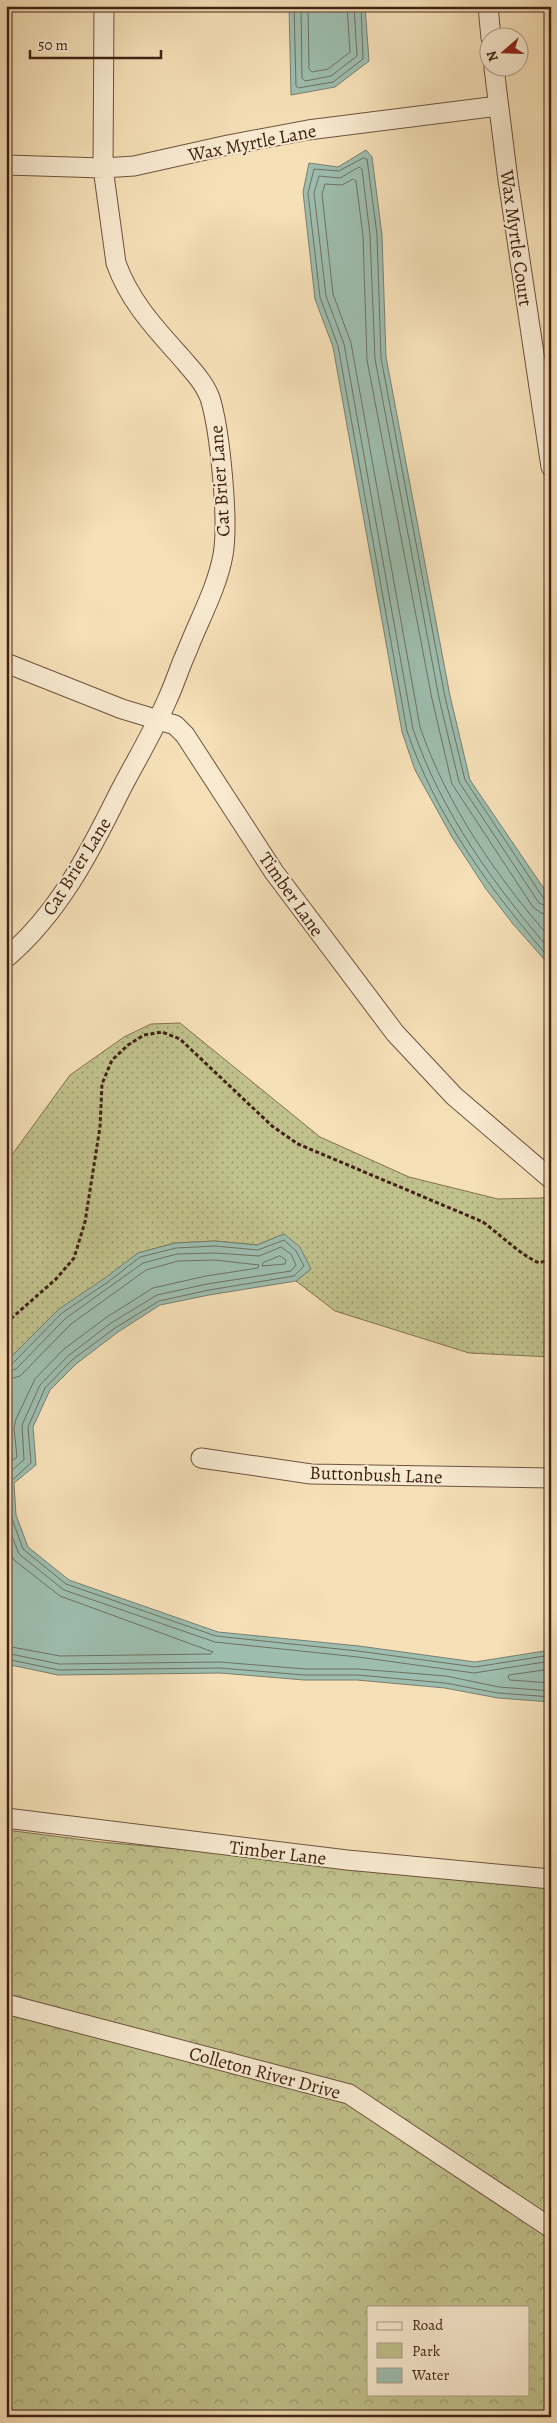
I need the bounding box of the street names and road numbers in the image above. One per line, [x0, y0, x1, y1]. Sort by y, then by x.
street label: Wax Myrtle Lane [185, 118, 318, 168]
street label: Wax Myrtle Court [493, 167, 538, 308]
street label: Cat Brier Lane [203, 424, 237, 537]
street label: Cat Brier Lane [36, 812, 117, 921]
street label: Timber Lane [253, 847, 330, 942]
street label: Buttonbush Lane [309, 1460, 443, 1490]
street label: Timber Lane [228, 1834, 328, 1872]
street label: Colleton River Drive [186, 2040, 343, 2106]

